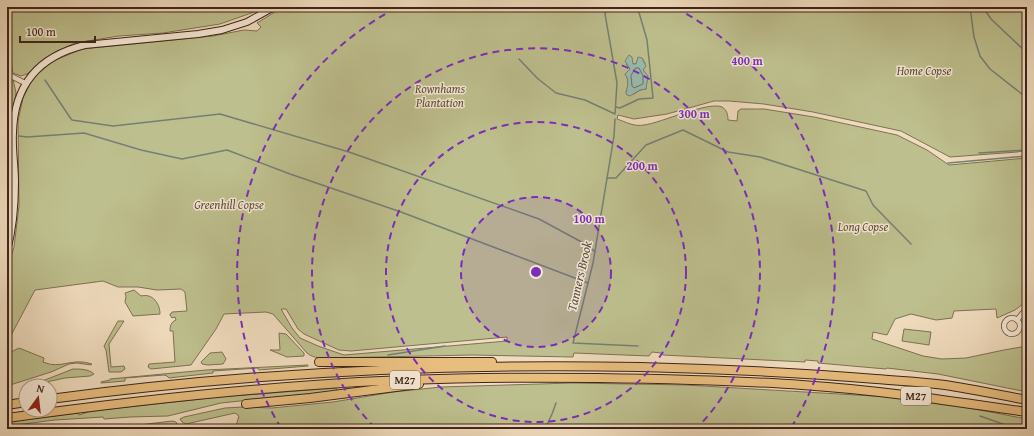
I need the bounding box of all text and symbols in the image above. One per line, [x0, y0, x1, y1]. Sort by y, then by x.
scale bar [20, 18, 95, 44]
text: 100 m [26, 23, 56, 40]
text: 400 m [731, 52, 764, 69]
park label: Home Copse [896, 62, 951, 79]
park label: Rownhams Plantation [414, 80, 466, 111]
text: 300 m [678, 105, 711, 122]
text: 200 m [626, 157, 659, 174]
park label: Greenhill Copse [194, 196, 264, 213]
text: 100 m [573, 210, 606, 227]
park label: Long Copse [837, 218, 888, 235]
water label: Tanners Brook [562, 239, 597, 313]
centre of rings [529, 265, 543, 279]
road number: M27 [390, 371, 420, 389]
north arrow [18, 378, 58, 418]
text: N [35, 380, 47, 397]
road number: M27 [901, 387, 931, 405]

